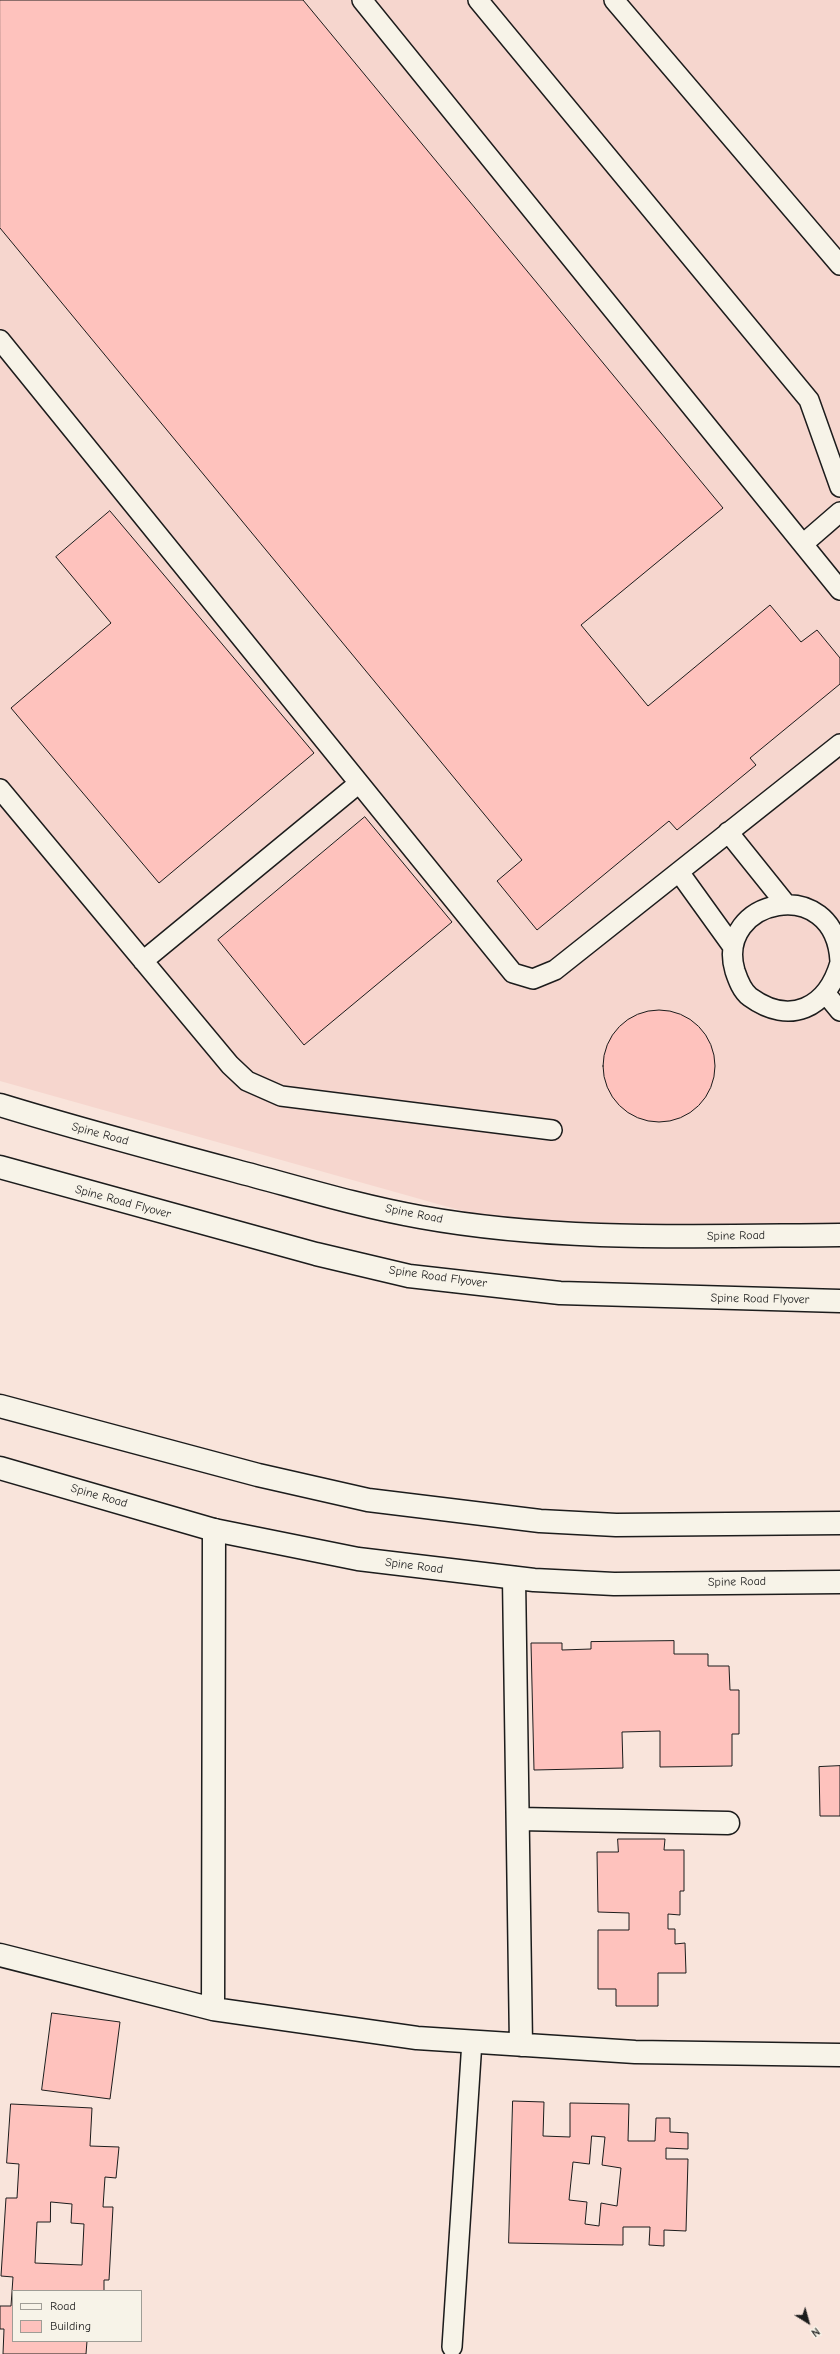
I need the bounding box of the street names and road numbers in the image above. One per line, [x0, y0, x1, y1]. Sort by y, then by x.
street label: Spine Road [70, 1120, 130, 1148]
street label: Spine Road Flyover [73, 1182, 173, 1222]
street label: Spine Road [384, 1201, 444, 1227]
street label: Spine Road [707, 1228, 765, 1244]
street label: Spine Road Flyover [388, 1263, 488, 1291]
street label: Spine Road Flyover [710, 1291, 810, 1307]
street label: Spine Road [69, 1481, 129, 1511]
street label: Spine Road [384, 1555, 444, 1577]
street label: Spine Road [708, 1574, 766, 1590]

